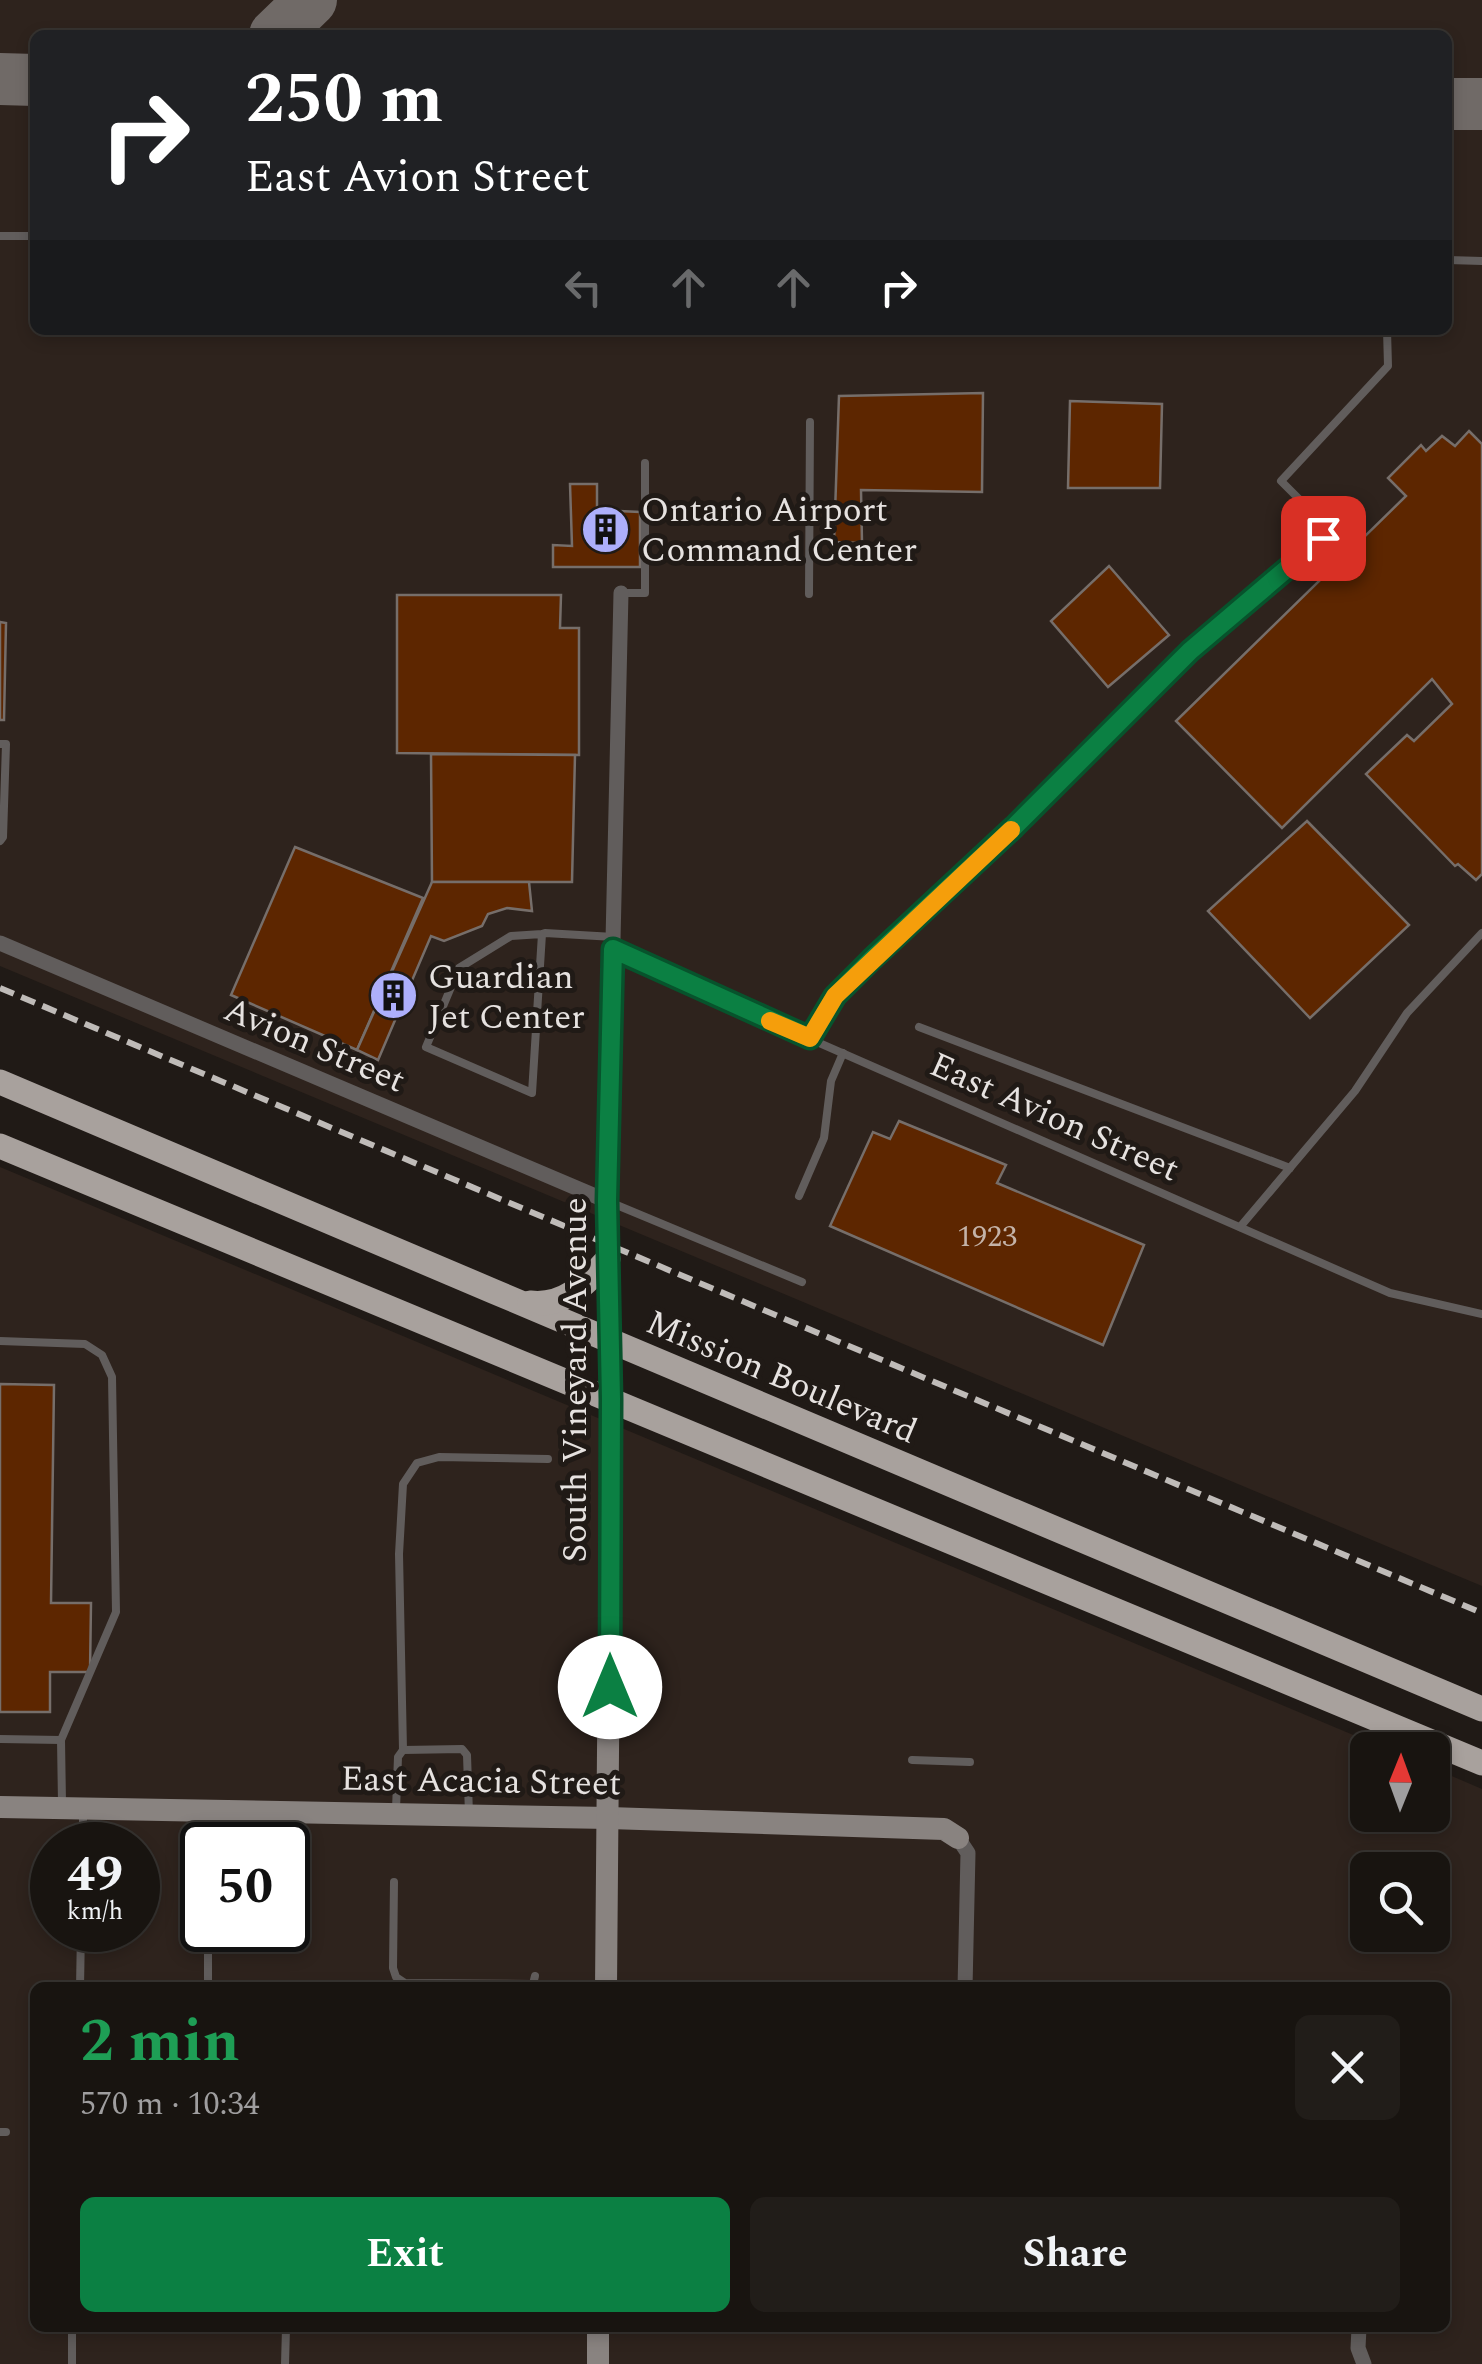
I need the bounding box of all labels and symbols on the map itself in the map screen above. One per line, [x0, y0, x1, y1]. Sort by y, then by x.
place label: Ontario Airport Command Center [641, 484, 917, 577]
pin [1281, 496, 1366, 581]
building icon: Ontario Airport Command Center [580, 503, 632, 555]
place label: Guardian Jet Center [428, 951, 585, 1044]
building icon: Guardian Jet Center [367, 970, 419, 1022]
street label: Avion Street [215, 983, 413, 1107]
street label: East Avion Street [921, 1039, 1188, 1196]
street label: South Vineyard Avenue [549, 1197, 602, 1563]
house number: 1923 [957, 1214, 1017, 1260]
street label: Mission Boulevard [638, 1296, 925, 1458]
position arrow [558, 1635, 662, 1739]
north arrow [1350, 1732, 1450, 1832]
street label: East Acacia Street [340, 1753, 622, 1810]
speed limit sign: 50 [180, 1822, 310, 1952]

